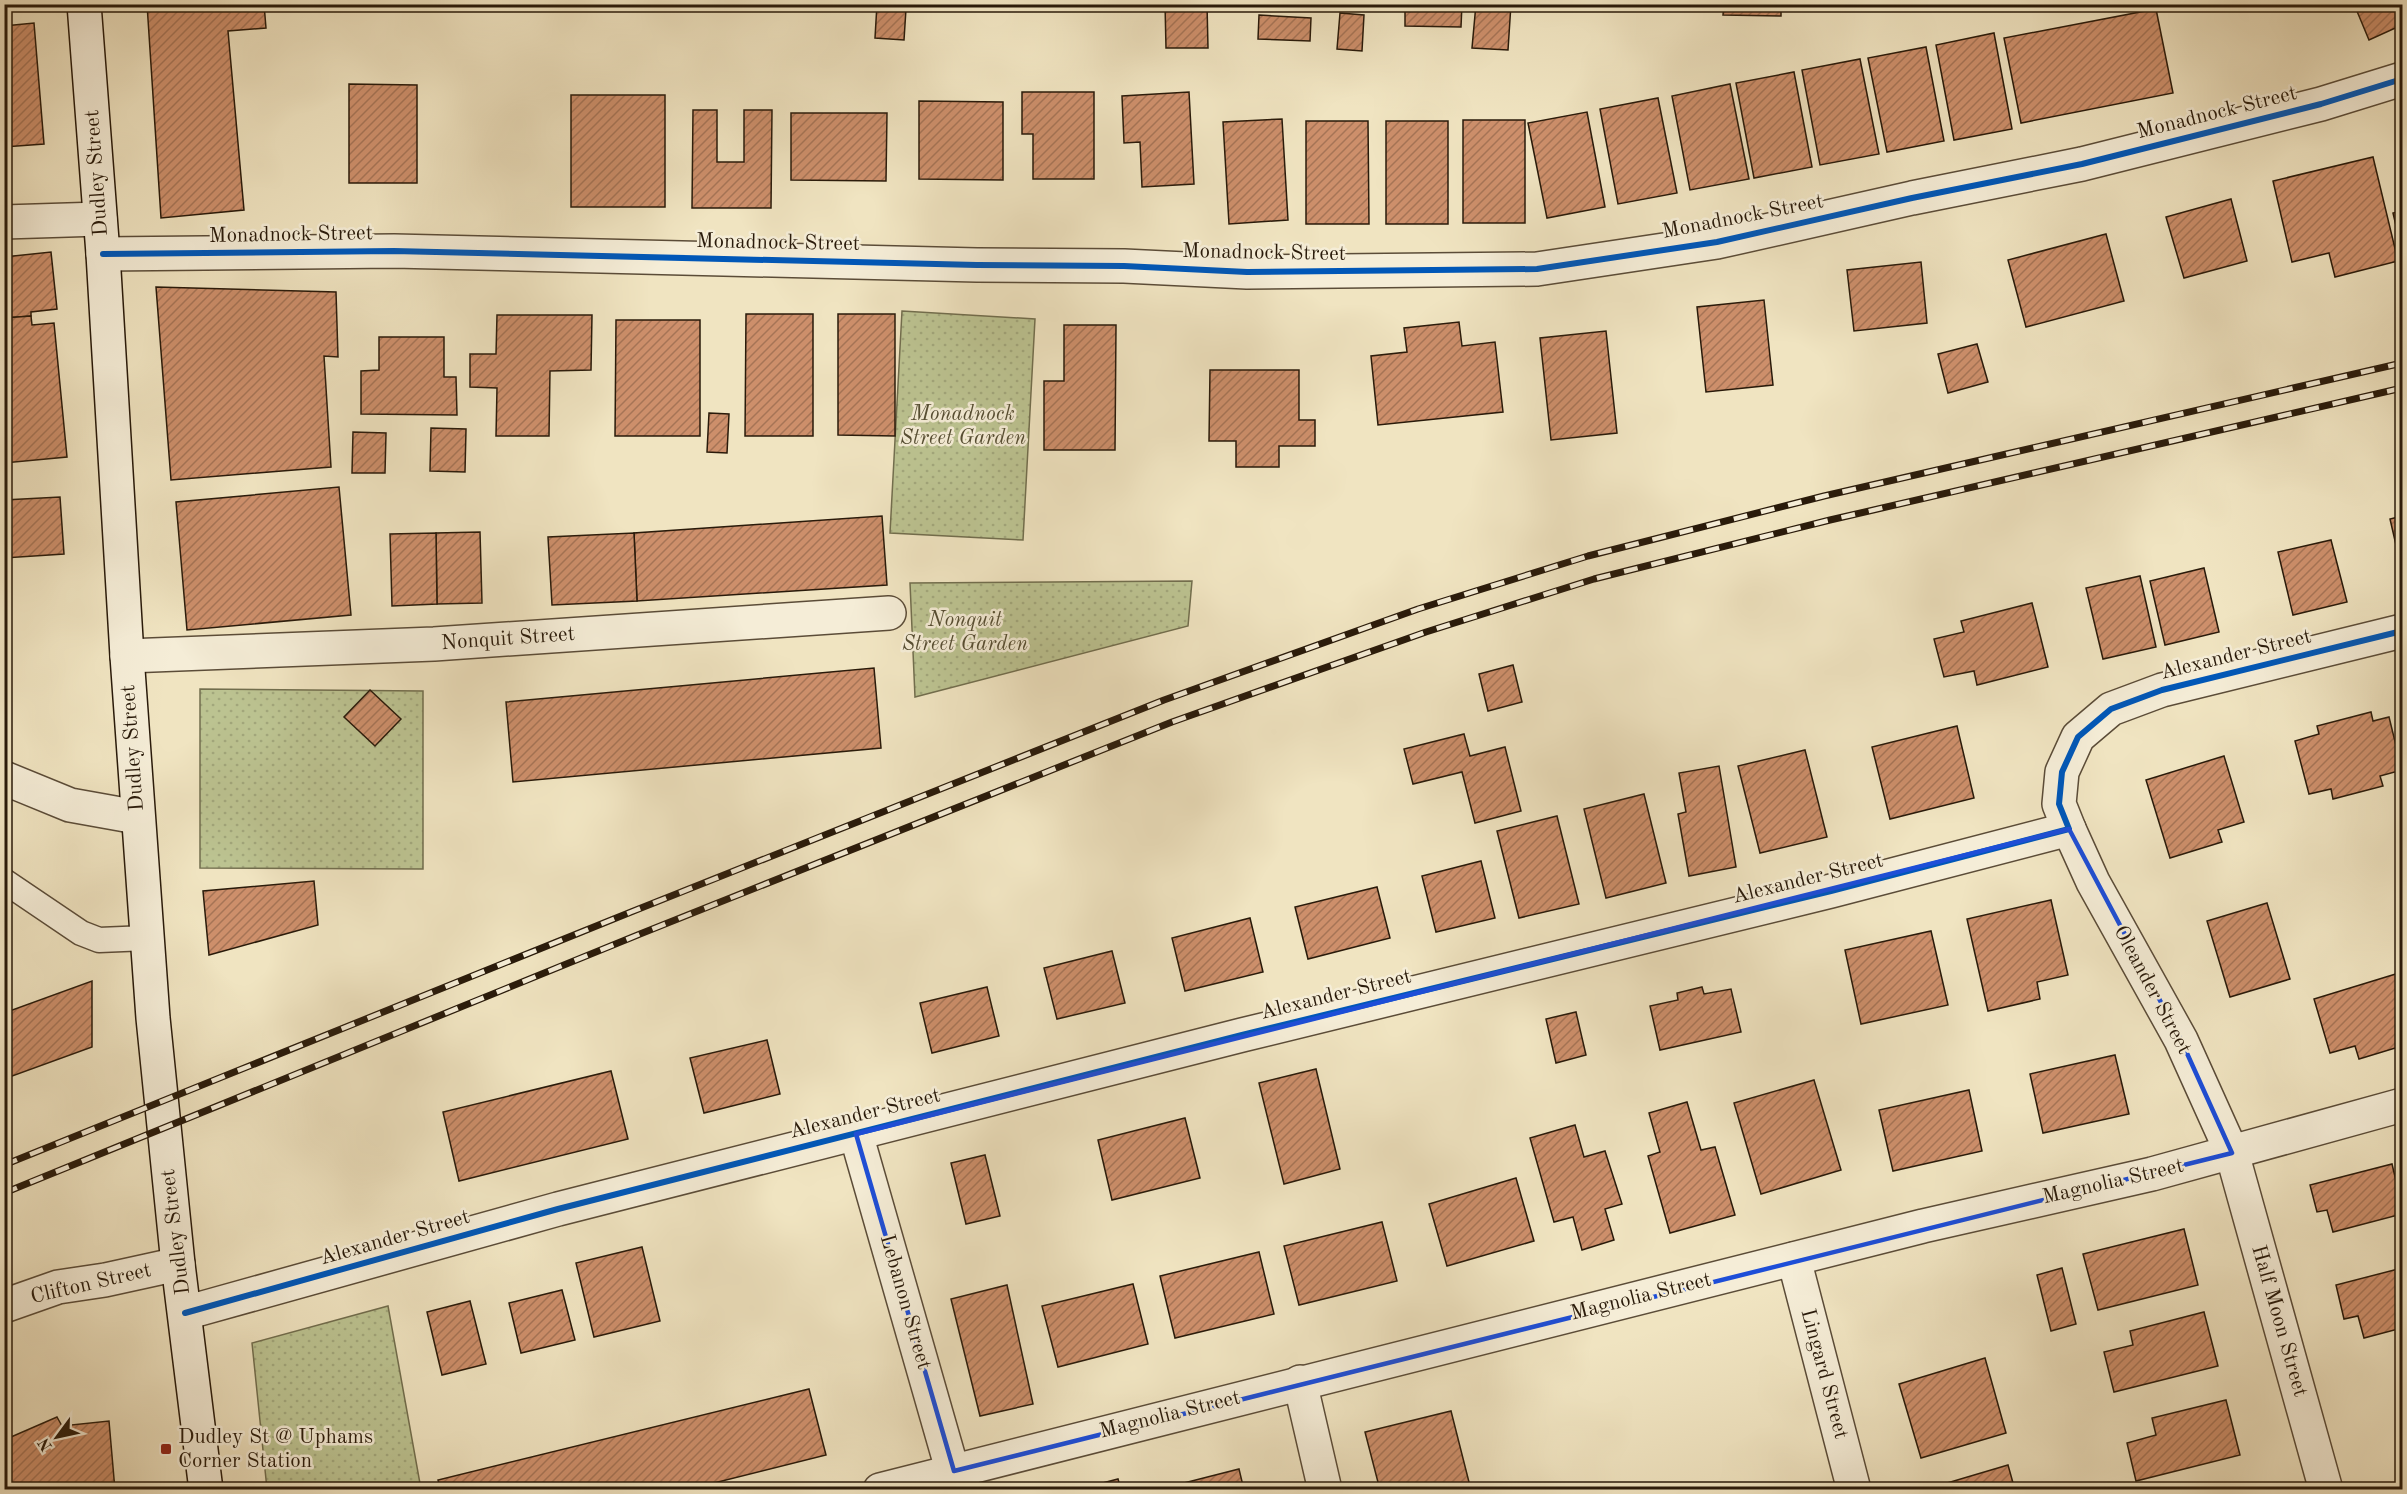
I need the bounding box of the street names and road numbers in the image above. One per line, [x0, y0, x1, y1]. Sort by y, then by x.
street label: Monadnock Street [2135, 83, 2299, 143]
street label: Dudley Street [82, 109, 112, 237]
street label: Monadnock Street [1660, 191, 1826, 243]
street label: Monadnock Street [209, 223, 373, 247]
street label: Monadnock Street [696, 231, 860, 255]
street label: Monadnock Street [1182, 241, 1346, 265]
street label: Nonquit Street [440, 624, 576, 654]
street label: Alexander Street [2158, 626, 2314, 684]
street label: Dudley Street [118, 684, 148, 812]
street label: Alexander Street [1730, 850, 1886, 908]
street label: Oleander Street [2109, 922, 2195, 1058]
street label: Alexander Street [1258, 966, 1414, 1024]
street label: Alexander Street [787, 1085, 943, 1143]
street label: Magnolia Street [2040, 1156, 2186, 1208]
street label: Dudley Street [158, 1168, 194, 1296]
street label: Alexander Street [318, 1207, 472, 1269]
street label: Lebanon Street [876, 1232, 934, 1372]
street label: Half Moon Street [2247, 1243, 2311, 1399]
street label: Clifton Street [29, 1260, 153, 1308]
street label: Magnolia Street [1568, 1269, 1714, 1325]
street label: Lingard Street [1797, 1307, 1851, 1441]
street label: Magnolia Street [1097, 1387, 1243, 1443]

